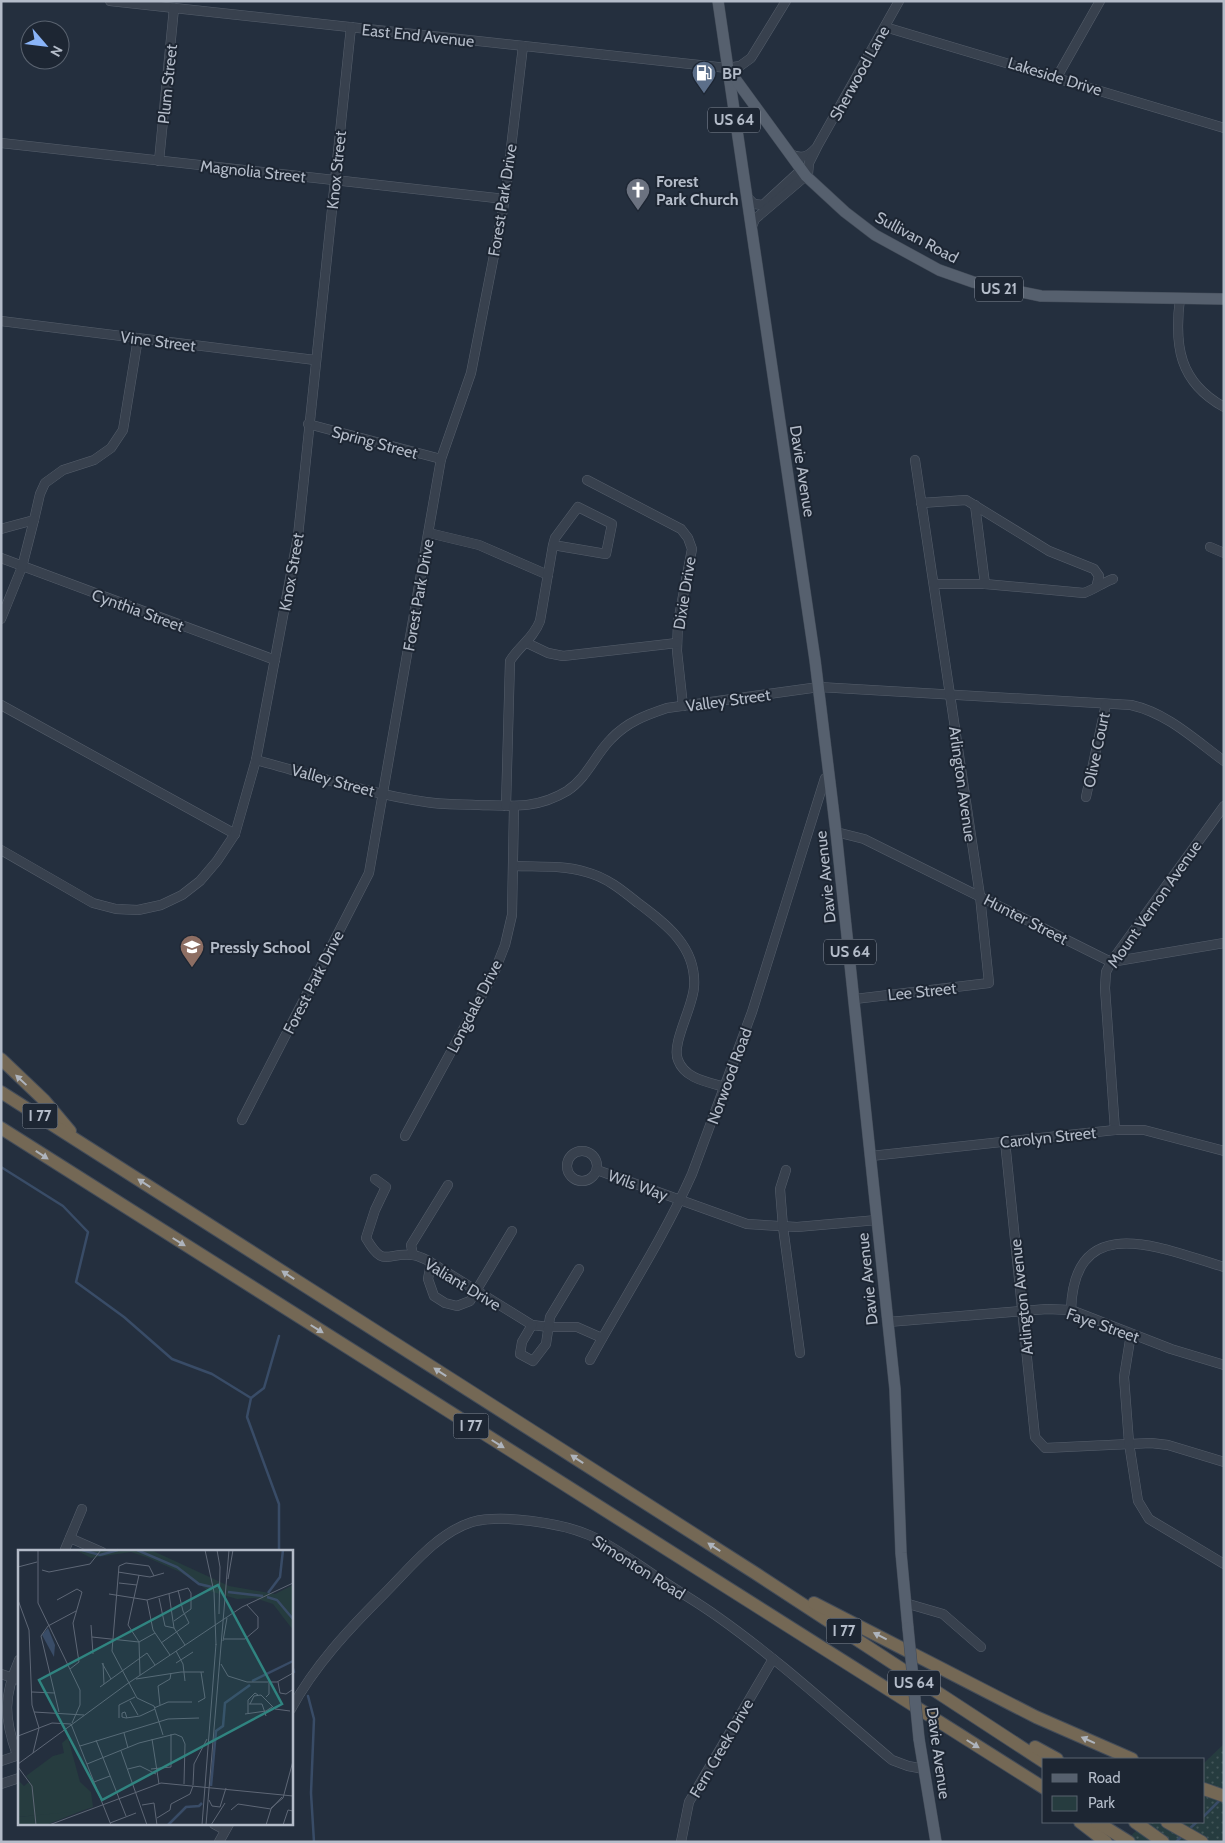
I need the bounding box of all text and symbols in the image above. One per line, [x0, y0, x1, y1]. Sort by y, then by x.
north arrow [20, 20, 70, 70]
street label: East End Avenue [361, 20, 475, 51]
street label: Sherwood Lane [826, 22, 893, 124]
text: N [46, 43, 67, 60]
street label: Plum Street [154, 43, 181, 125]
street label: Lakeside Drive [1006, 53, 1104, 100]
fuel station icon: BP [691, 60, 717, 94]
place label: BP [722, 64, 742, 83]
road number: US 64 [708, 108, 760, 132]
street label: Knox Street [323, 129, 350, 210]
street label: Forest Park Drive [484, 143, 521, 258]
street label: Magnolia Street [199, 157, 307, 187]
place label: Forest Park Church [656, 172, 739, 209]
church icon: Forest Park Church [625, 177, 651, 211]
street label: Sullivan Road [872, 208, 962, 267]
road number: US 21 [975, 276, 1023, 302]
street label: Vine Street [119, 327, 197, 356]
street label: Spring Street [330, 422, 421, 463]
street label: Davie Avenue [786, 424, 819, 518]
street label: Knox Street [275, 531, 308, 613]
street label: Forest Park Drive [399, 538, 438, 653]
street label: Dixie Drive [669, 555, 700, 631]
street label: Cynthia Street [89, 585, 187, 636]
street label: Valley Street [685, 685, 772, 716]
street label: Olive Court [1079, 710, 1114, 789]
street label: Arlington Avenue [945, 725, 980, 843]
street label: Valley Street [289, 760, 377, 801]
street label: Davie Avenue [811, 830, 840, 924]
street label: Mount Vernon Avenue [1103, 837, 1205, 972]
street label: Hunter Street [981, 890, 1071, 949]
street label: Forest Park Drive [279, 927, 348, 1037]
school or university icon: Pressly School [179, 934, 205, 968]
place label: Pressly School [210, 938, 310, 957]
road number: US 64 [824, 940, 876, 964]
street label: Longdale Drive [443, 957, 506, 1056]
street label: Lee Street [887, 978, 958, 1005]
street label: Norwood Road [703, 1025, 756, 1127]
one-way arrow [15, 1074, 27, 1086]
road number: I 77 [22, 1104, 58, 1128]
street label: Carolyn Street [999, 1123, 1098, 1152]
one-way arrow [36, 1150, 49, 1159]
street label: Wils Way [605, 1166, 670, 1205]
one-way arrow [137, 1178, 151, 1187]
street label: Davie Avenue [853, 1232, 882, 1326]
one-way arrow [173, 1237, 186, 1247]
street label: Arlington Avenue [1006, 1238, 1037, 1356]
street label: Valiant Drive [421, 1254, 504, 1315]
one-way arrow [281, 1270, 295, 1280]
street label: Faye Street [1064, 1304, 1142, 1347]
one-way arrow [310, 1324, 323, 1333]
one-way arrow [433, 1367, 446, 1376]
road number: I 77 [454, 1414, 488, 1438]
one-way arrow [492, 1439, 505, 1448]
one-way arrow [570, 1455, 583, 1464]
street label: Simonton Road [589, 1531, 689, 1603]
one-way arrow [707, 1542, 720, 1551]
inset map [18, 1550, 292, 1826]
road number: I 77 [826, 1618, 862, 1644]
one-way arrow [872, 1632, 887, 1640]
road number: US 64 [888, 1670, 940, 1696]
street label: Fern Creek Drive [685, 1695, 757, 1801]
street label: Davie Avenue [923, 1706, 954, 1800]
one-way arrow [1081, 1735, 1095, 1743]
one-way arrow [966, 1739, 980, 1748]
legend [1042, 1758, 1205, 1823]
text: Road [1088, 1769, 1121, 1787]
text: Park [1088, 1794, 1115, 1812]

